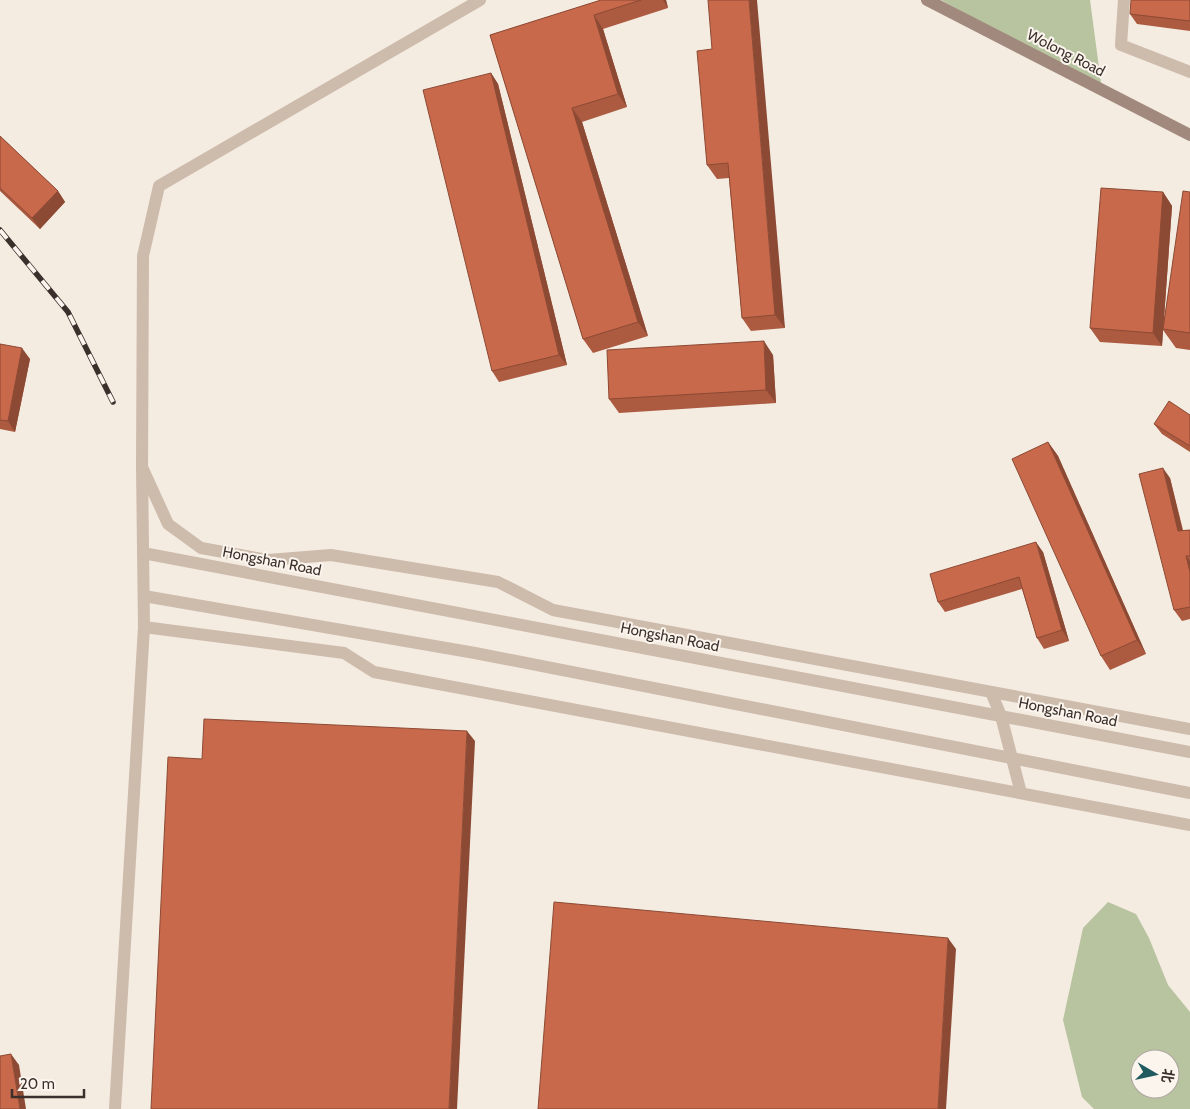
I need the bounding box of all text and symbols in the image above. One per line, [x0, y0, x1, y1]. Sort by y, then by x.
street label: Wolong Road [1024, 26, 1108, 80]
street label: Hongshan Road [221, 543, 323, 579]
street label: Hongshan Road [619, 619, 721, 655]
street label: Hongshan Road [1017, 694, 1119, 730]
north arrow [1130, 1049, 1180, 1099]
scale bar [12, 1066, 85, 1098]
text: 北 [1158, 1068, 1178, 1084]
text: 20 m [20, 1075, 55, 1093]

